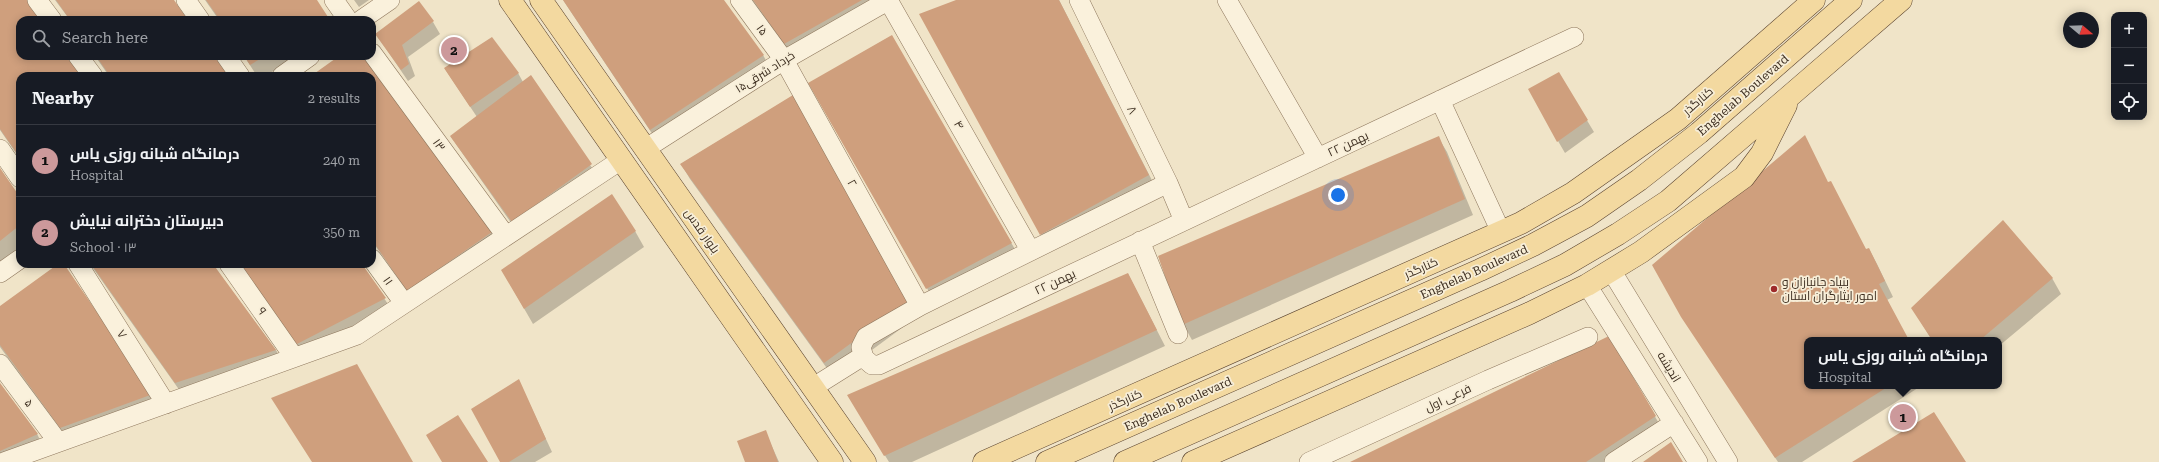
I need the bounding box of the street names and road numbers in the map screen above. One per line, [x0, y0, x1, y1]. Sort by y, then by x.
street label: ۱۵ [753, 22, 771, 38]
street label: ۱۵خرداد شرقی [733, 48, 797, 96]
street label: Enghelab Boulevard [1695, 51, 1792, 138]
street label: کنارگذر [1679, 84, 1716, 119]
street label: ۸ [1124, 104, 1140, 117]
street label: ۴ [951, 118, 967, 132]
street label: ۲۲ بهمن [1325, 129, 1371, 159]
street label: ۱۳ [430, 136, 448, 154]
street label: ۲ [844, 177, 860, 189]
street label: بلوار قدس [682, 206, 722, 256]
street label: Enghelab Boulevard [1418, 242, 1530, 302]
street label: کنارگذر [1401, 254, 1440, 282]
street label: ۲۲ بهمن [1032, 267, 1078, 297]
street label: ۱۱ [380, 274, 396, 288]
street label: ۹ [254, 304, 270, 318]
street label: ۷ [114, 327, 130, 341]
street label: اندیشه [1654, 349, 1684, 385]
street label: Enghelab Boulevard [1122, 374, 1234, 434]
street label: فرعی اول [1423, 381, 1473, 415]
street label: کنارگذر [1105, 386, 1144, 414]
street label: ۵ [21, 396, 37, 410]

